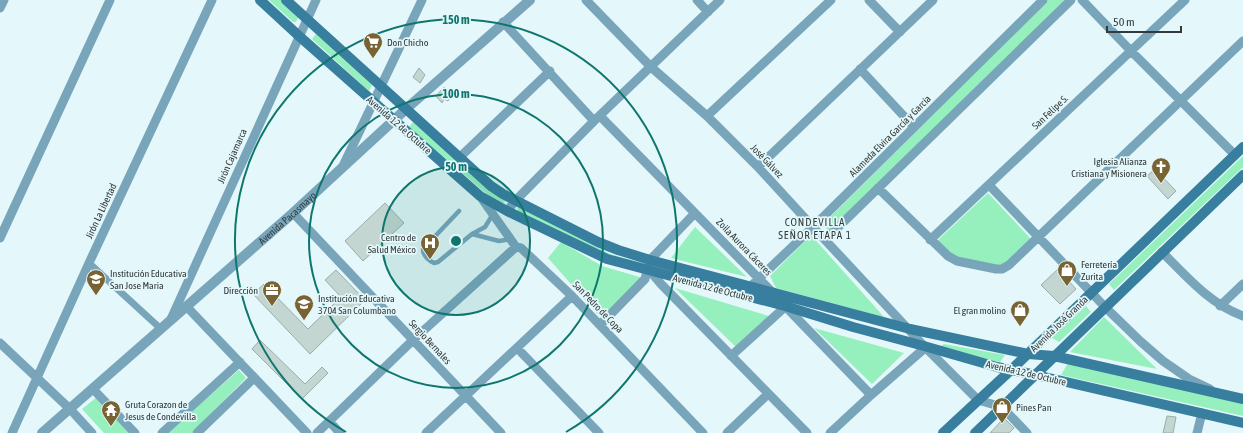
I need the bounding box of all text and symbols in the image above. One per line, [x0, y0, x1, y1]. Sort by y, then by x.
scale bar [1107, 8, 1181, 34]
text: 150 m [442, 13, 470, 27]
text: 50 m [1113, 15, 1135, 29]
supermarket icon: Don Chicho [362, 31, 384, 59]
place label: Don Chicho [387, 37, 429, 48]
text: 100 m [442, 87, 470, 101]
street label: San Felipe S. [1030, 92, 1070, 131]
street label: Alameda Elvira García y García [847, 93, 933, 179]
street label: Avenida 12 de Octubre [364, 94, 434, 156]
street label: Jirón Cajamarca [215, 127, 249, 185]
street label: José Gálvez [748, 142, 786, 180]
place label: Iglesia Alianza Cristiana y Misionera [1071, 156, 1147, 179]
church icon: Iglesia Alianza Cristiana y Misionera [1150, 156, 1172, 184]
text: 50 m [445, 160, 467, 174]
street label: Jirón La Libertad [83, 181, 119, 240]
street label: Avenida Pacasmayo [256, 189, 318, 246]
street label: Zoila Aurora Cáceres [714, 216, 774, 278]
district label: CONDEVILLA SEÑOR ETAPA 1 [778, 216, 852, 241]
place label: Centro de Salud México [368, 232, 416, 255]
hospital icon: Centro de Salud México [419, 232, 441, 260]
centre of rings [449, 234, 463, 248]
shop icon: Ferretería Zurita [1056, 259, 1078, 287]
place label: Ferretería Zurita [1081, 259, 1117, 282]
school or university icon: Institución Educativa San Jose Maria [85, 268, 107, 296]
place label: Institución Educativa San Jose Maria [110, 268, 187, 291]
street label: Avenida 12 de Octubre [672, 272, 755, 304]
office icon: Dirección [261, 279, 283, 307]
street label: San Pedro de Copa [571, 279, 626, 335]
place label: Dirección [223, 285, 258, 296]
school or university icon: Institución Educativa 3704 San Columbano [293, 293, 315, 321]
place label: Institución Educativa 3704 San Columbano [318, 293, 396, 316]
street label: Avenida José Granda [1028, 294, 1090, 354]
shop icon: El gran molino [1009, 299, 1031, 327]
place label: El gran molino [953, 305, 1006, 316]
street label: Sergio Bernales [407, 318, 454, 367]
street label: Avenida 12 de Octubre [985, 358, 1068, 388]
shop icon: Pines Pan [991, 396, 1013, 424]
temple icon: Gruta Corazon de Jesus de Condevilla [100, 399, 122, 427]
place label: Gruta Corazon de Jesus de Condevilla [125, 399, 197, 422]
place label: Pines Pan [1016, 402, 1052, 413]

